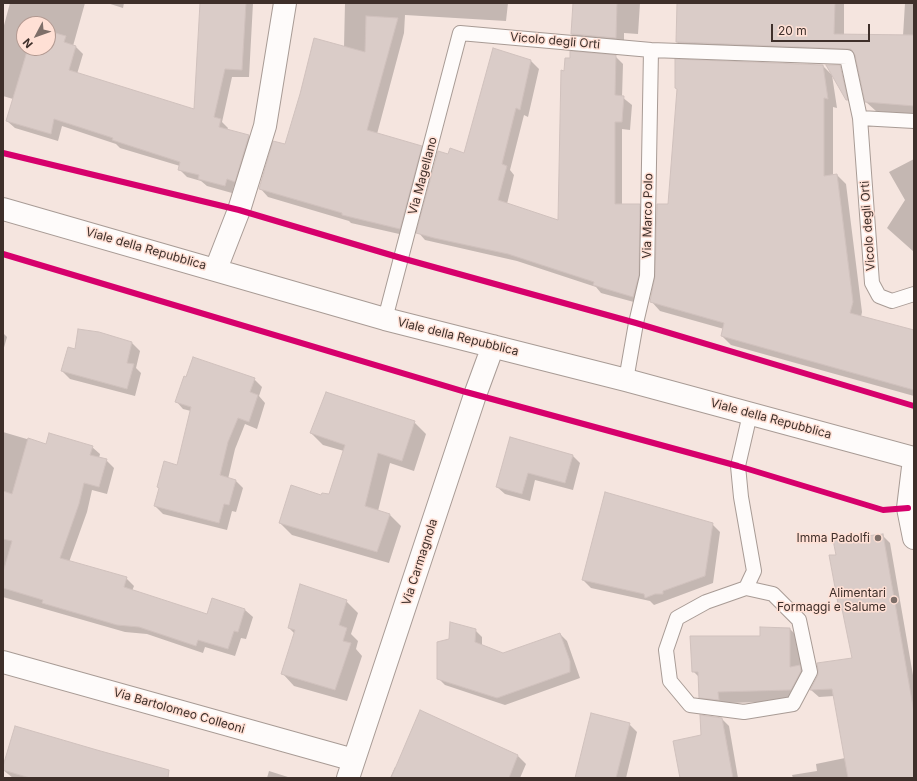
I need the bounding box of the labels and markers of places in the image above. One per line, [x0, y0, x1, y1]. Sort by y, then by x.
place label: Imma Padolfi [796, 531, 870, 545]
marker: Imma Padolfi [873, 533, 883, 543]
place label: Alimentari Formaggi e Salume [777, 586, 886, 614]
marker: Alimentari Formaggi e Salume [889, 595, 899, 605]

